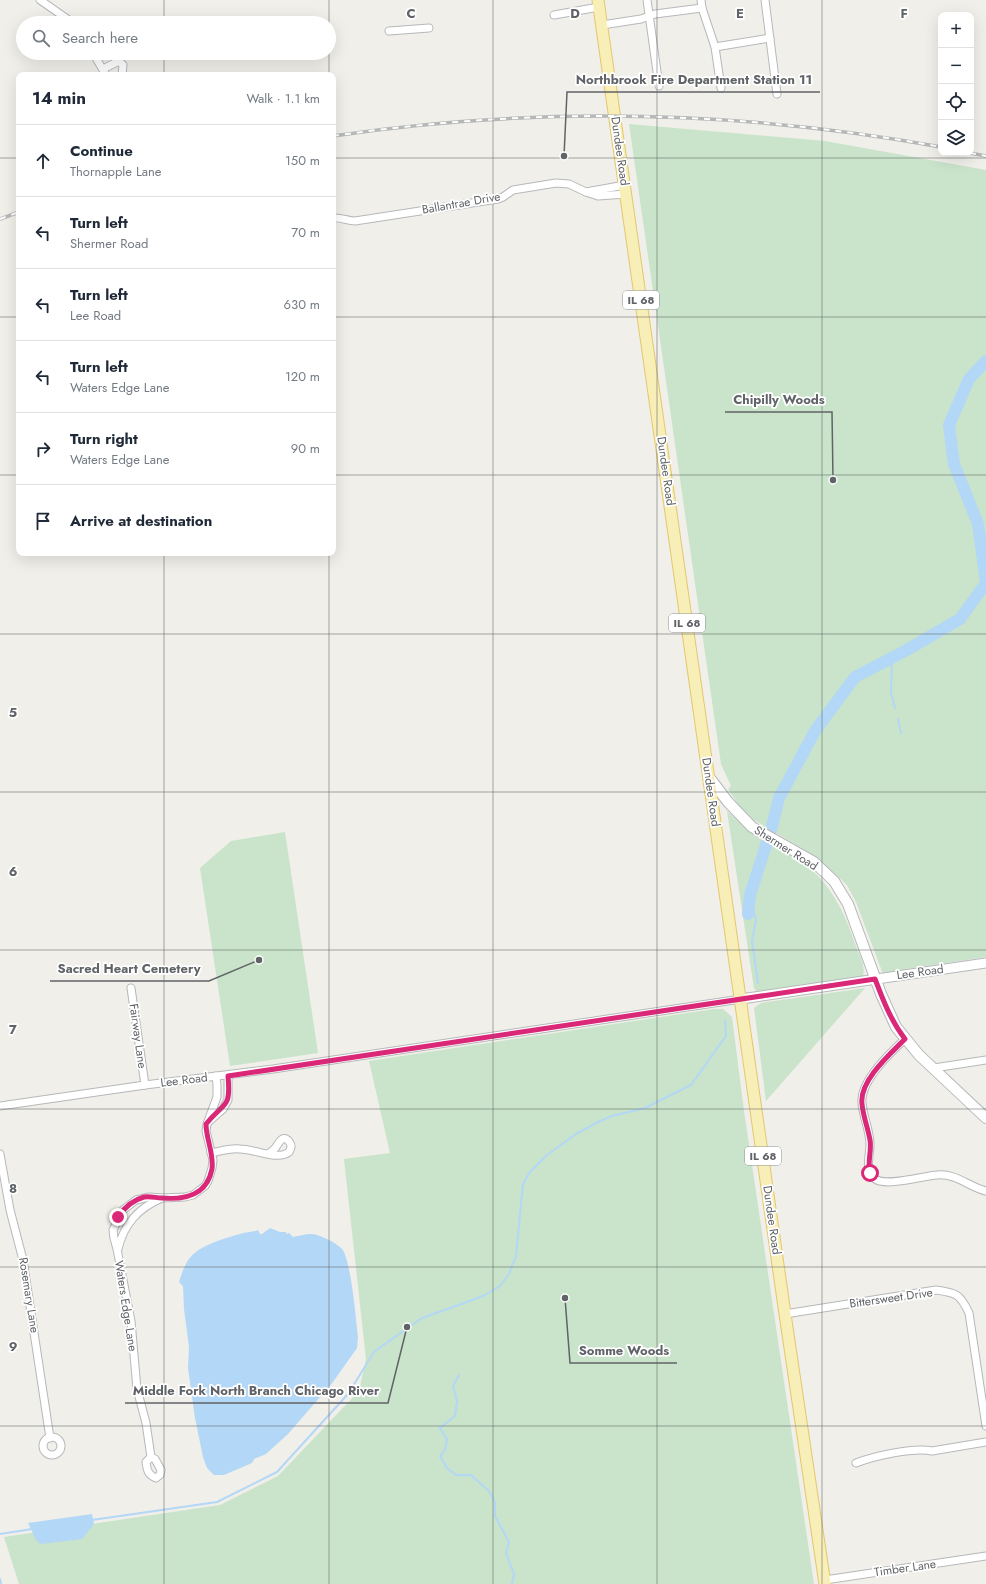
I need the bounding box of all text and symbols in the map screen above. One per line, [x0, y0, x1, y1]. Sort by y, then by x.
text: C [406, 4, 416, 23]
text: D [570, 4, 580, 23]
text: E [736, 4, 744, 23]
text: F [900, 4, 908, 23]
map controls [938, 12, 974, 156]
button: + [938, 12, 974, 48]
search box [16, 16, 336, 60]
icon: search [30, 27, 52, 49]
text: Search here [62, 27, 138, 49]
button: − [938, 48, 974, 84]
callout: Northbrook Fire Department Station 11 [567, 67, 820, 92]
text: Northbrook Fire Department Station 11 [576, 70, 812, 89]
button: locate [938, 84, 974, 120]
text: 14 min [32, 86, 86, 110]
text: Walk · 1.1 km [246, 89, 320, 108]
street label: Dundee Road [606, 115, 634, 187]
button: layers [938, 120, 974, 156]
text: Continue [70, 140, 133, 162]
icon: ahead [32, 150, 54, 172]
text: 150 m [285, 151, 320, 170]
text: Thornapple Lane [70, 162, 162, 181]
street label: Ballantrae Drive [420, 187, 502, 219]
text: Turn left [70, 212, 128, 234]
icon: left [32, 222, 54, 244]
text: 70 m [291, 223, 320, 242]
text: Shermer Road [70, 234, 148, 253]
text: Turn left [70, 284, 128, 306]
road number: IL 68 [623, 291, 659, 309]
icon: left [32, 294, 54, 316]
text: 630 m [284, 295, 320, 314]
text: Lee Road [70, 306, 121, 325]
text: Turn left [70, 356, 128, 378]
icon: left [32, 366, 54, 388]
text: 120 m [285, 367, 320, 386]
text: Waters Edge Lane [70, 378, 169, 397]
callout: Chipilly Woods [725, 387, 832, 412]
text: Chipilly Woods [733, 390, 825, 409]
text: Turn right [70, 428, 138, 450]
street label: Dundee Road [652, 435, 680, 507]
icon: right [32, 438, 54, 460]
text: 90 m [291, 439, 320, 458]
text: Waters Edge Lane [70, 450, 169, 469]
icon: arrive [32, 510, 54, 532]
text: Arrive at destination [70, 510, 212, 532]
road number: IL 68 [669, 614, 705, 632]
text: 5 [9, 703, 17, 722]
street label: Dundee Road [697, 756, 725, 828]
street label: Shermer Road [751, 821, 821, 875]
text: 6 [9, 862, 18, 881]
callout: Sacred Heart Cemetery [50, 956, 209, 981]
text: Sacred Heart Cemetery [58, 959, 201, 978]
street label: Lee Road [895, 960, 945, 984]
street label: Fairway Lane [125, 1002, 151, 1070]
text: 7 [9, 1020, 17, 1039]
street label: Lee Road [159, 1068, 209, 1092]
road number: IL 68 [745, 1147, 781, 1165]
route start [861, 1164, 879, 1182]
text: 8 [9, 1179, 17, 1198]
street label: Dundee Road [758, 1184, 786, 1256]
route end [109, 1208, 127, 1226]
street label: Rosemary Lane [14, 1256, 44, 1334]
street label: Waters Edge Lane [110, 1259, 142, 1353]
street label: Bittersweet Drive [848, 1283, 934, 1313]
text: 9 [9, 1337, 18, 1356]
callout: Somme Woods [570, 1338, 677, 1363]
text: Somme Woods [579, 1341, 669, 1360]
callout: Middle Fork North Branch Chicago River [125, 1378, 388, 1403]
text: Middle Fork North Branch Chicago River [133, 1381, 380, 1400]
street label: Timber Lane [873, 1555, 937, 1581]

